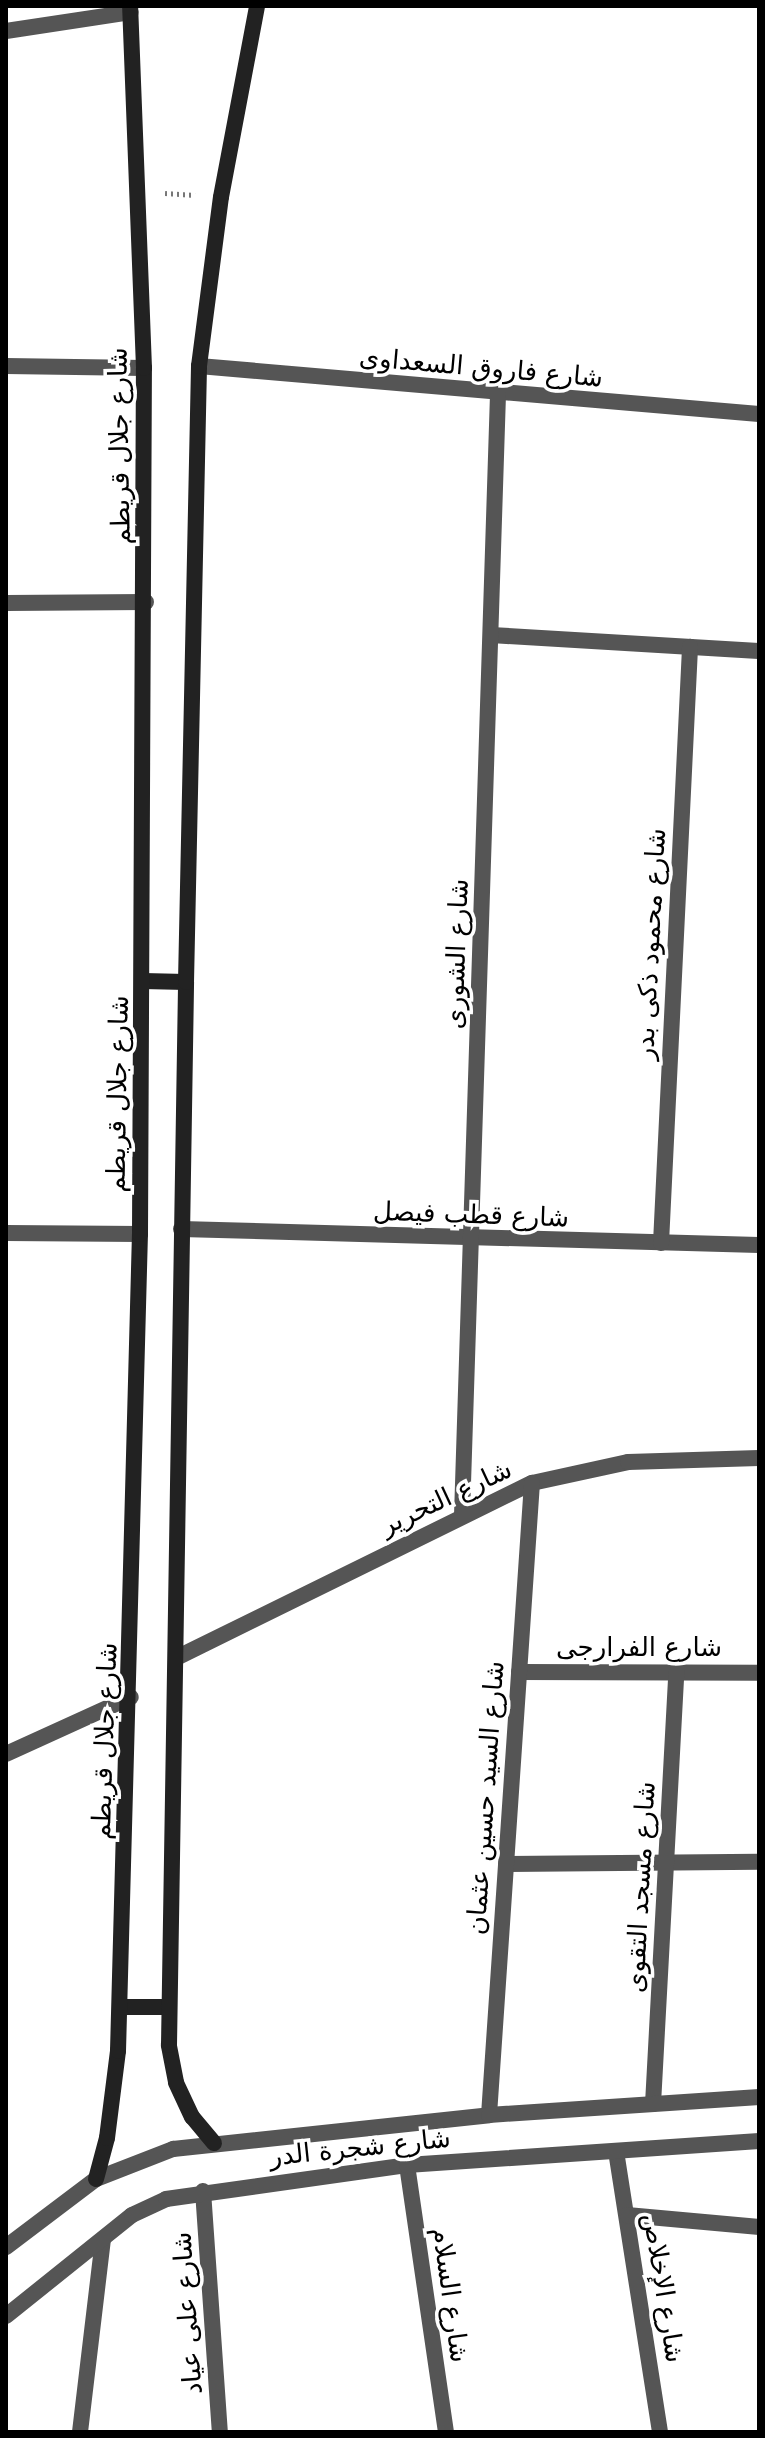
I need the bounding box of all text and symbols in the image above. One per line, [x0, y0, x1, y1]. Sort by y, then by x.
street label: شارع فاروق السعداوى [358, 342, 604, 394]
street label: شارع جلال قريطم [103, 347, 137, 545]
street label: شارع محمود ذكى بدر [629, 827, 673, 1061]
street label: شارع الشورى [439, 878, 475, 1030]
street label: شارع جلال قريطم [101, 995, 135, 1193]
street label: شارع قطب فيصل [372, 1196, 570, 1234]
street label: شارع التحرير [375, 1454, 517, 1542]
street label: شارع الفرارجى [556, 1632, 722, 1664]
street label: شارع جلال قريطم [86, 1642, 124, 1840]
street label: شارع السيد حسين عثمان [461, 1660, 511, 1936]
street label: شارع مسجد التقوى [620, 1780, 662, 1994]
street label: شارع شجرة الدر [268, 2123, 452, 2173]
street label: شارع الإخلاص [636, 2211, 690, 2365]
street label: شارع السلام [425, 2225, 475, 2365]
street label: شارع على عياد [167, 2231, 209, 2395]

